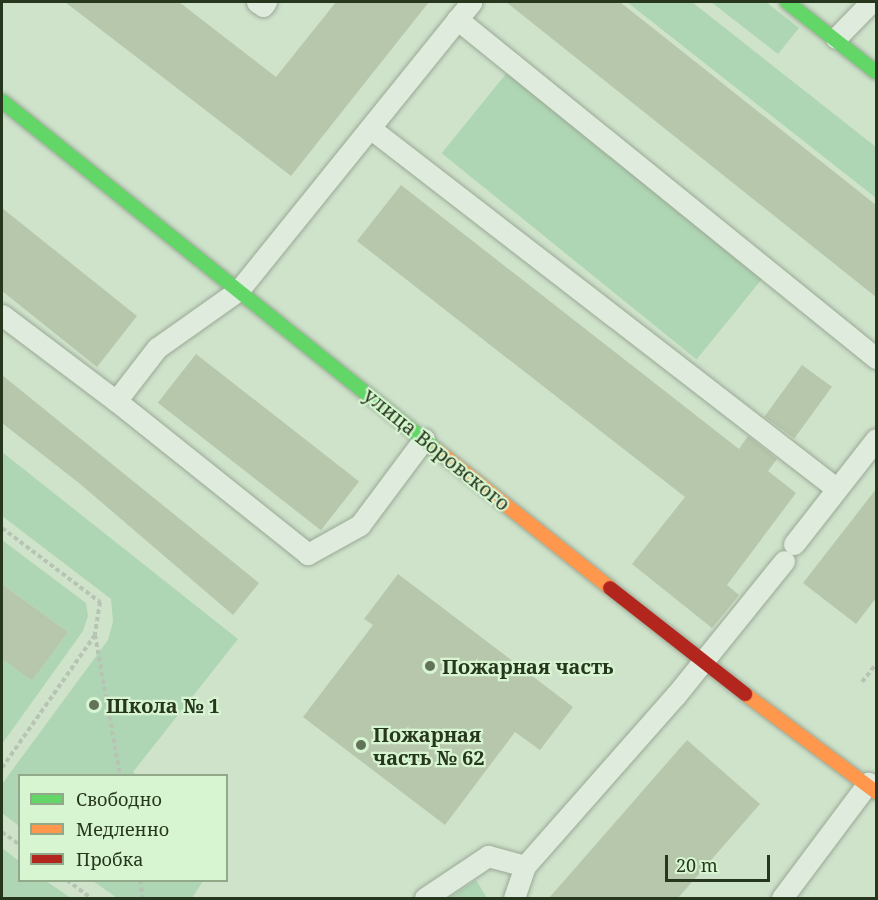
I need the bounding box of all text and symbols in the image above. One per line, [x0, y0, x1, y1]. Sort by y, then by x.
street label: улица Воровского [359, 383, 515, 515]
place label: Пожарная часть [442, 654, 613, 678]
marker: Пожарная часть [423, 659, 437, 673]
place label: Школа № 1 [106, 693, 220, 717]
marker: Школа № 1 [87, 698, 101, 712]
place label: Пожарная часть № 62 [373, 722, 485, 769]
marker: Пожарная часть № 62 [354, 738, 368, 752]
legend [18, 774, 228, 882]
text: Свободно [76, 787, 162, 811]
text: Медленно [76, 817, 169, 841]
scale bar [668, 843, 773, 881]
text: Пробка [76, 847, 143, 871]
text: 20 m [676, 853, 718, 877]

